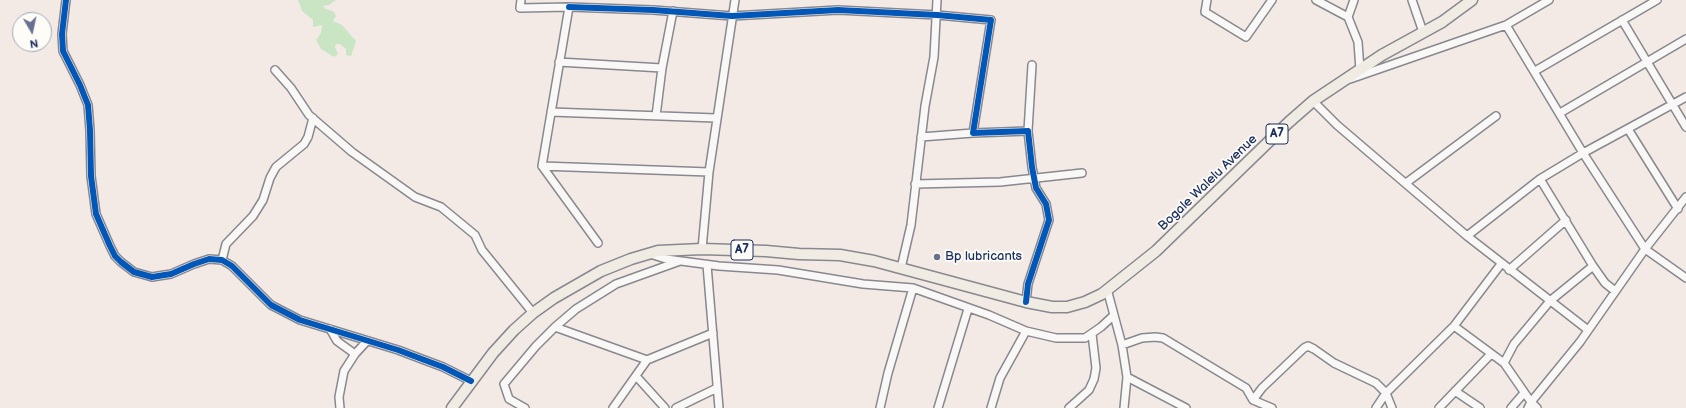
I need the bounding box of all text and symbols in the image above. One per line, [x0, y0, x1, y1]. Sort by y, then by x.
north arrow [12, 12, 52, 52]
text: N [29, 36, 39, 50]
road number: A7 [1266, 124, 1288, 144]
street label: Bogale Walelu Avenue [1155, 132, 1261, 234]
road number: A7 [731, 240, 753, 260]
place label: Bp lubricants [945, 249, 1022, 265]
marker: Bp lubricants [932, 252, 942, 262]

